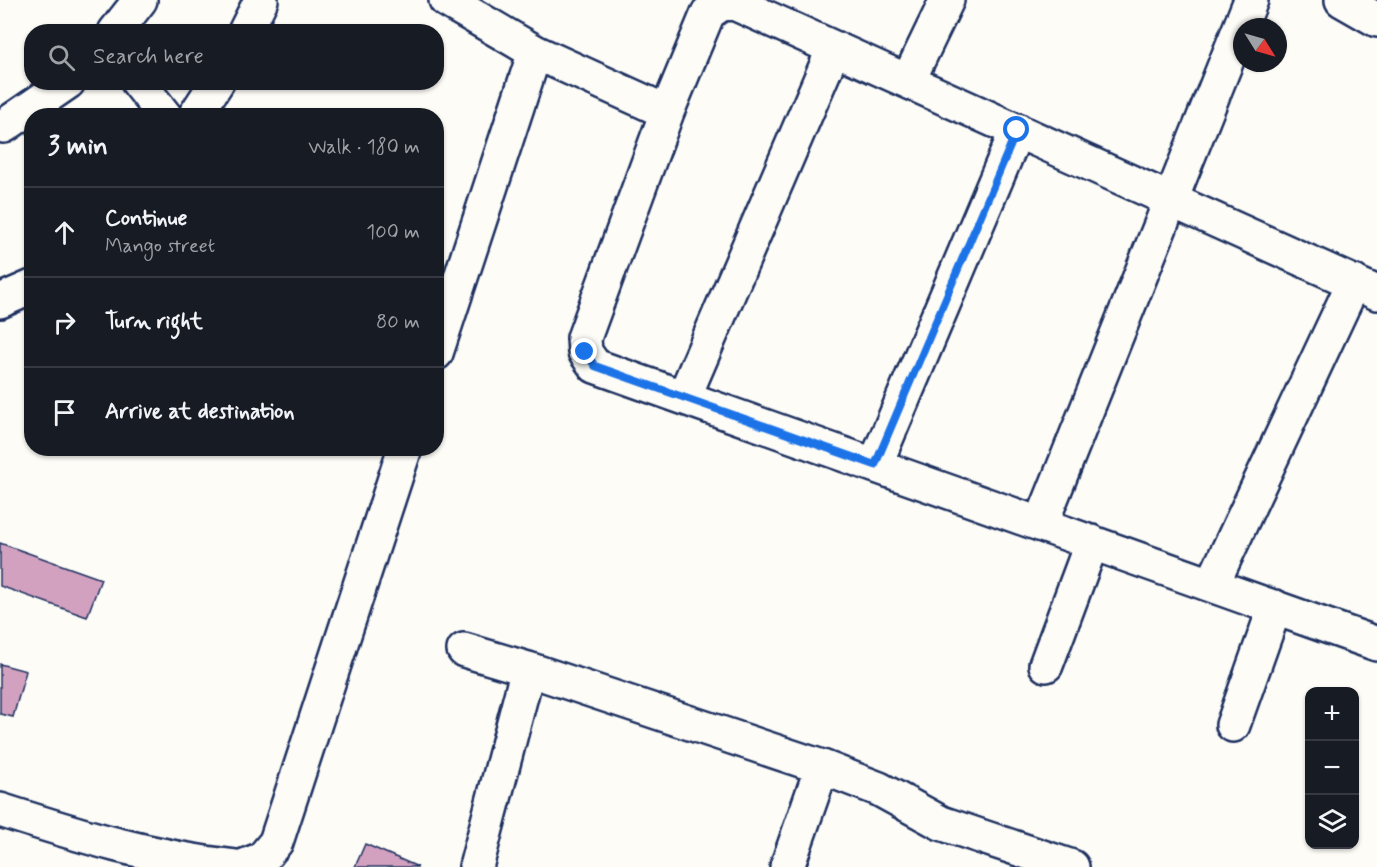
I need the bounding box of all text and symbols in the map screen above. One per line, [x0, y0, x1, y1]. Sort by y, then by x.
north arrow [1233, 18, 1287, 72]
search box [24, 24, 444, 90]
icon: search [45, 41, 78, 74]
text: Search here [93, 43, 204, 71]
route start [1003, 116, 1029, 142]
text: 3 min [48, 130, 108, 164]
text: Walk · 180 m [308, 134, 420, 161]
text: Continue [105, 205, 187, 233]
icon: ahead [48, 216, 81, 249]
text: 100 m [366, 219, 420, 246]
text: Mango street [105, 233, 215, 260]
icon: right [48, 306, 81, 339]
text: Turn right [105, 308, 203, 336]
text: 80 m [376, 309, 420, 336]
route end [571, 338, 597, 364]
icon: arrive [48, 396, 81, 429]
text: Arrive at destination [105, 398, 295, 426]
map controls [1305, 687, 1359, 849]
button: + [1305, 687, 1359, 741]
button: − [1305, 741, 1359, 795]
button: layers [1305, 795, 1359, 849]

